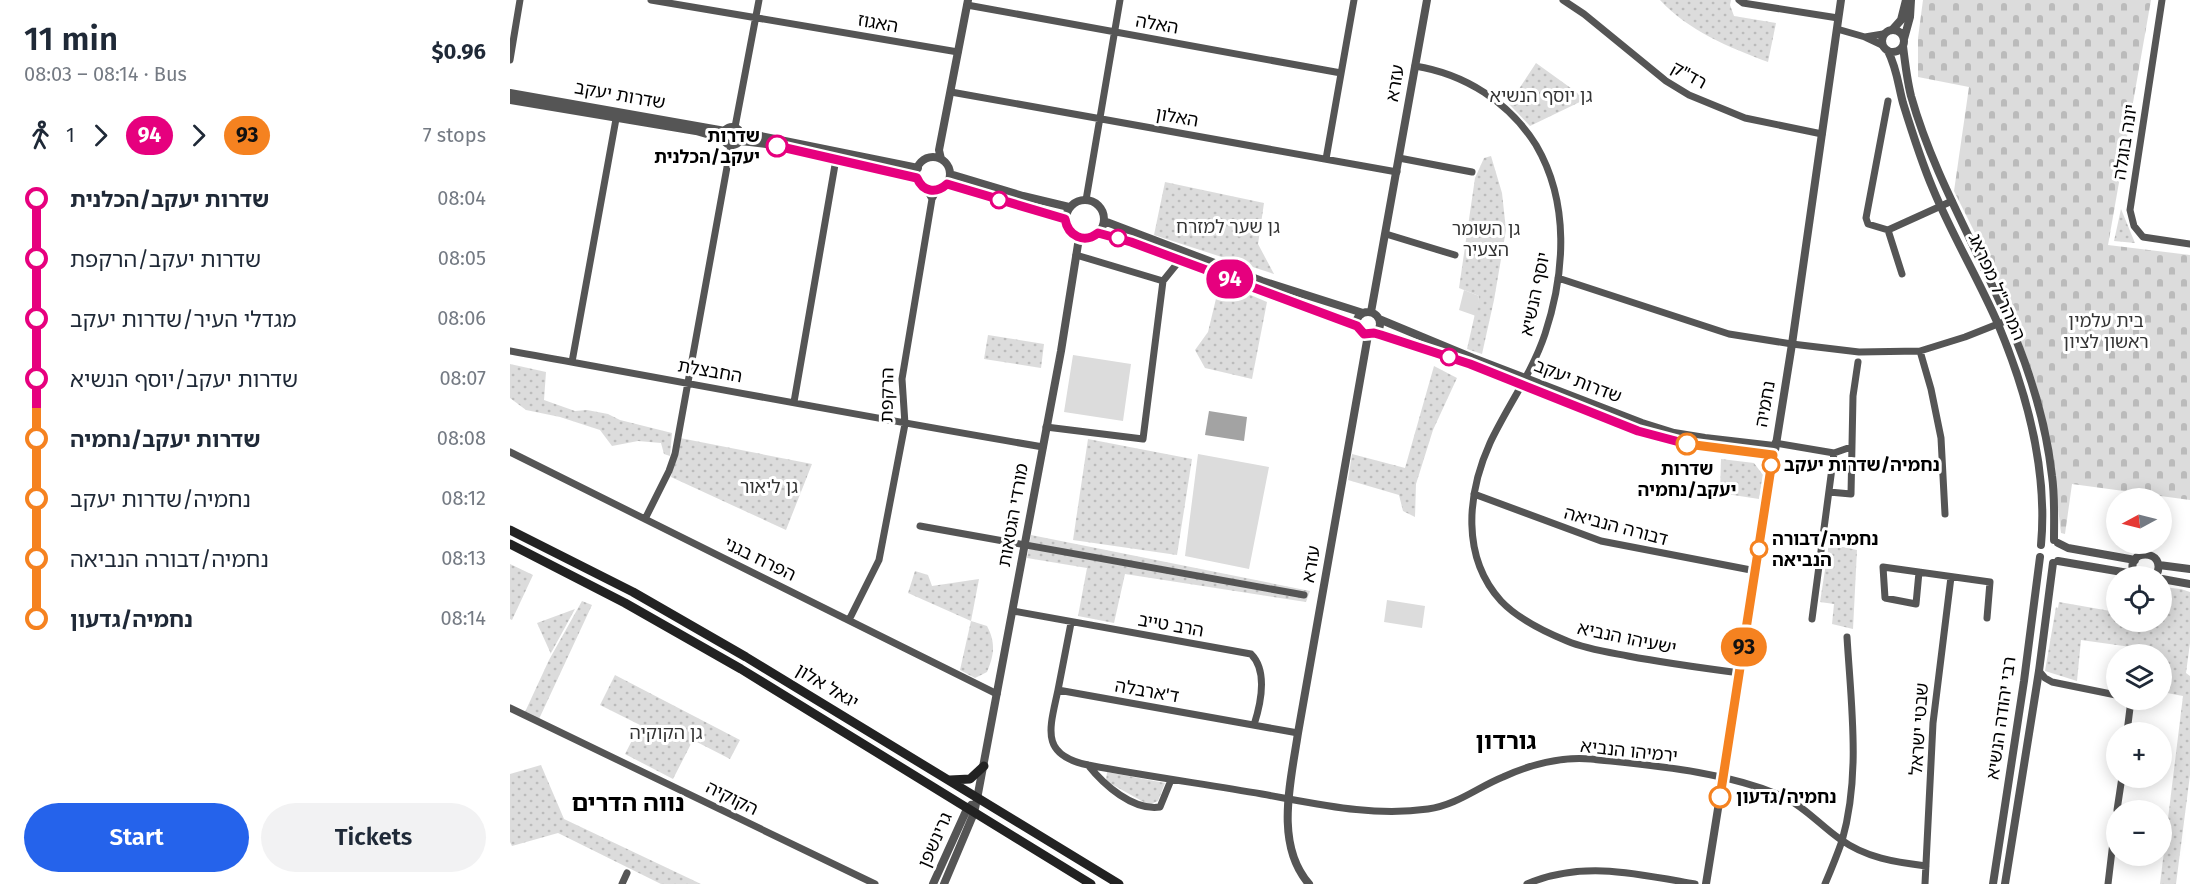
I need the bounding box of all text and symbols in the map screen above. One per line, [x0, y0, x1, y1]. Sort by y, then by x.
street label: האגוז [856, 9, 900, 37]
street label: האלה [1134, 9, 1180, 39]
text: 11 min [24, 19, 118, 59]
text: $0.96 [432, 38, 486, 65]
street label: רד"ק [1667, 56, 1711, 94]
text: 08:03 – 08:14 · Bus [24, 62, 187, 86]
street label: עזרא [1381, 63, 1409, 103]
street label: שדרות יעקב [573, 76, 667, 114]
park label: גן יוסף הנשיא [1490, 85, 1593, 107]
street label: האלון [1154, 102, 1200, 132]
street label: יונה בוגלה [2108, 103, 2142, 181]
icon: walk [24, 119, 57, 152]
icon: forward [84, 119, 117, 152]
icon: forward [182, 119, 215, 152]
text: 94 [138, 122, 161, 148]
text: 93 [236, 122, 258, 148]
text: 1 [66, 123, 75, 147]
text: 7 stops [423, 123, 486, 147]
place label: שדרות יעקב/הכלנית [654, 125, 760, 168]
marker: שדרות יעקב/הכלנית [766, 135, 788, 157]
text: שדרות יעקב/הכלנית [70, 186, 269, 213]
text: 08:04 [437, 186, 486, 210]
unlabelled marker [990, 191, 1008, 209]
park label: גן שער למזרח [1176, 216, 1280, 238]
park label: גן השומר הצעיר [1452, 218, 1521, 261]
unlabelled marker [1109, 229, 1127, 247]
street label: המהר"ל מפראג [1964, 230, 2030, 344]
text: שדרות יעקב/הרקפת [70, 246, 261, 273]
text: 08:05 [438, 246, 486, 270]
street label: יוסף הנשיא [1515, 250, 1555, 338]
line badge: 94 [1203, 260, 1257, 298]
text: 94 [1218, 266, 1242, 292]
text: מגדלי העיר/שדרות יעקב [70, 306, 296, 333]
text: 08:06 [437, 306, 486, 330]
park label: בית עלמין ראשון לציון [2063, 310, 2149, 353]
unlabelled marker [1440, 348, 1458, 366]
street label: שדרות יעקב [1531, 354, 1625, 408]
street label: החבצלת [676, 355, 744, 387]
text: שדרות יעקב/יוסף הנשיא [70, 366, 298, 393]
text: 08:07 [439, 366, 486, 390]
street label: הרקפת [876, 367, 898, 423]
street label: נחמיה [1750, 379, 1780, 429]
text: שדרות יעקב/נחמיה [70, 426, 260, 453]
text: 08:08 [437, 426, 486, 450]
marker: שדרות יעקב/נחמיה [1676, 433, 1698, 455]
place label: נחמיה/שדרות יעקב [1784, 454, 1940, 476]
marker: נחמיה/שדרות יעקב [1762, 456, 1780, 474]
place label: שדרות יעקב/נחמיה [1638, 458, 1736, 501]
street label: מורדי הגטאות [993, 461, 1033, 568]
park label: גן ליאור [740, 476, 798, 498]
text: נחמיה/שדרות יעקב [70, 486, 251, 513]
text: 08:12 [441, 486, 486, 510]
north arrow [2106, 488, 2172, 554]
map controls [2106, 488, 2172, 866]
street label: דבורה הנביאה [1562, 502, 1670, 550]
place label: נחמיה/דבורה הנביאה [1772, 528, 1879, 571]
street label: הפרח בגני [721, 532, 799, 586]
marker: נחמיה/דבורה הנביאה [1750, 540, 1768, 558]
street label: עזרא [1297, 544, 1325, 584]
text: נחמיה/דבורה הנביאה [70, 546, 269, 573]
text: 08:13 [441, 546, 486, 570]
button: locate [2106, 566, 2172, 632]
text: נחמיה/גדעון [70, 606, 193, 633]
text: 08:14 [441, 606, 486, 630]
street label: הרב טייב [1136, 608, 1206, 642]
street label: ישעיהו הנביא [1575, 617, 1679, 659]
line badge: 93 [1717, 628, 1771, 666]
text: 93 [1733, 634, 1755, 660]
button: layers [2106, 644, 2172, 710]
street label: רבי יהודה הנשיא [1981, 655, 2021, 781]
street label: יגאל אלון [792, 659, 862, 713]
street label: ד'ארבלה [1113, 675, 1181, 707]
street label: שבטי ישראל [1905, 682, 1933, 776]
park label: גן הקוקיה [630, 722, 703, 744]
button: + [2106, 722, 2172, 788]
district label: גורדון [1476, 727, 1537, 755]
street label: ירמיהו הנביא [1579, 735, 1679, 767]
street label: הקוקיה [702, 776, 762, 820]
marker: נחמיה/גדעון [1709, 786, 1731, 808]
place label: נחמיה/גדעון [1736, 786, 1837, 808]
district label: נווה הדרים [571, 789, 685, 817]
button: − [2106, 800, 2172, 866]
button: Start [24, 803, 249, 872]
button: Tickets [261, 803, 486, 872]
street label: גרינשפן [913, 809, 957, 871]

